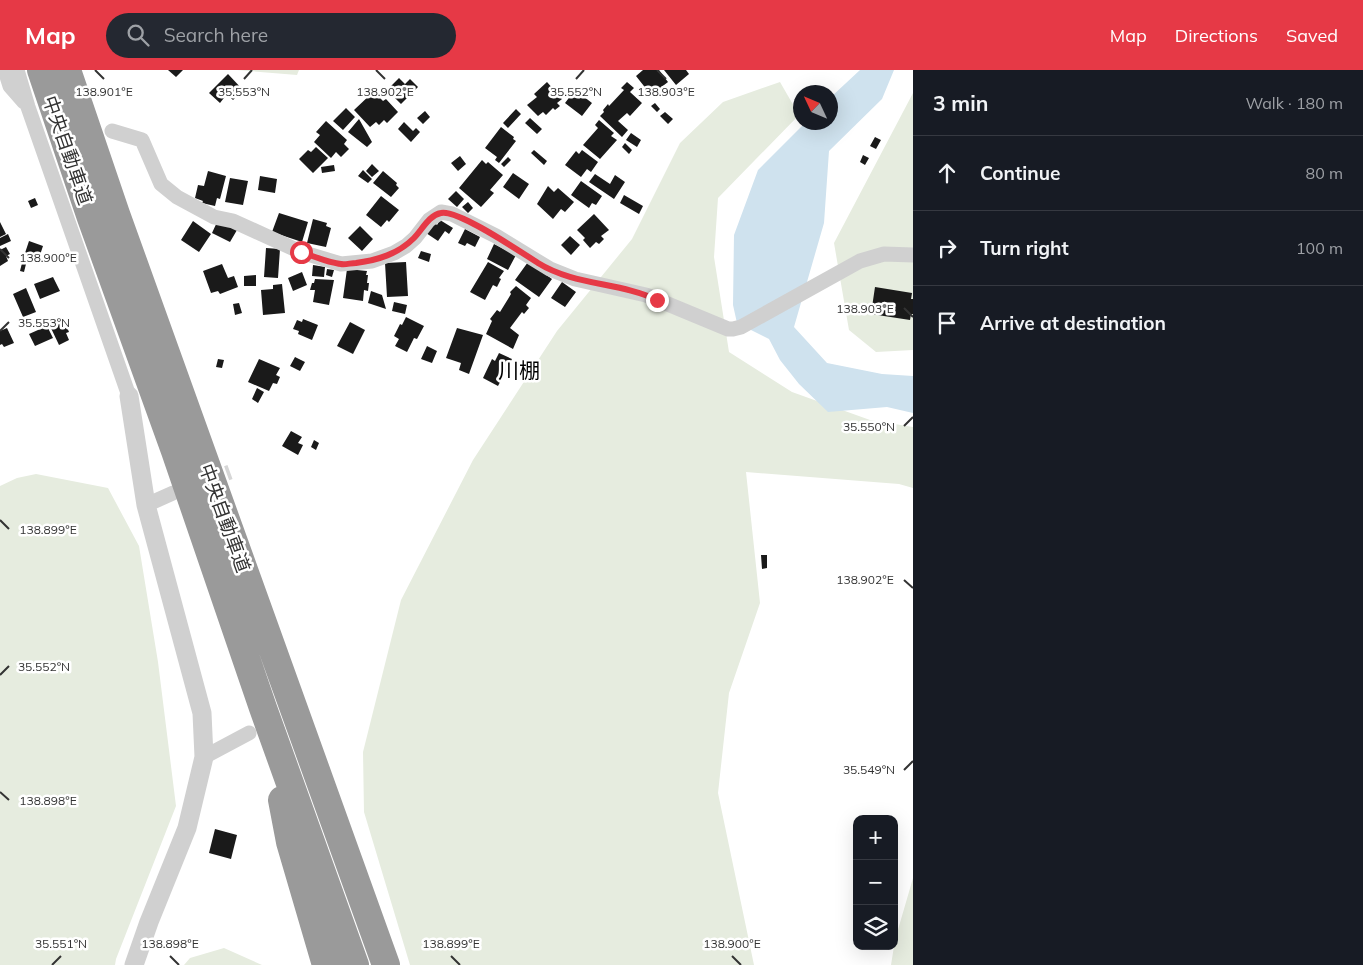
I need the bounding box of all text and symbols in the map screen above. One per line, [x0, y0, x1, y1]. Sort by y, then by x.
search box [106, 13, 456, 58]
text: Map [25, 20, 76, 50]
icon: search [124, 21, 152, 49]
text: Search here [164, 23, 268, 47]
text: Map [1110, 24, 1147, 47]
text: Directions [1175, 24, 1258, 47]
text: Saved [1286, 24, 1338, 47]
text: 138.901°E [75, 84, 133, 99]
text: 35.553°N [218, 84, 270, 99]
text: 138.902°E [356, 84, 414, 99]
text: 35.552°N [550, 84, 602, 99]
text: 138.903°E [637, 84, 695, 99]
north arrow [793, 85, 838, 130]
text: 3 min [933, 90, 988, 116]
street label: 中央自動車道 [38, 92, 98, 208]
text: Walk · 180 m [1245, 93, 1343, 113]
icon: ahead [933, 159, 961, 187]
text: Continue [980, 161, 1060, 185]
text: 80 m [1306, 163, 1343, 183]
icon: right [933, 234, 961, 262]
text: Turn right [980, 236, 1069, 260]
text: 100 m [1296, 238, 1343, 258]
route start [290, 241, 313, 264]
text: 138.900°E [19, 250, 77, 265]
route end [646, 289, 669, 312]
text: 138.903°E [836, 301, 894, 316]
icon: arrive [933, 309, 961, 337]
text: Arrive at destination [980, 311, 1166, 335]
text: 35.553°N [18, 315, 70, 330]
district label: 川棚 [498, 357, 540, 383]
text: 35.550°N [843, 419, 895, 434]
street label: 中央自動車道 [194, 460, 256, 576]
text: 138.899°E [19, 522, 77, 537]
text: 138.902°E [836, 572, 894, 587]
text: 35.552°N [18, 659, 70, 674]
text: 35.549°N [843, 762, 895, 777]
text: 138.898°E [19, 793, 77, 808]
map controls [853, 815, 898, 950]
button: + [853, 815, 898, 860]
button: − [853, 860, 898, 905]
button: layers [853, 905, 898, 950]
text: 35.551°N [35, 936, 87, 951]
text: 138.898°E [141, 936, 199, 951]
text: 138.899°E [422, 936, 480, 951]
text: 138.900°E [703, 936, 761, 951]

